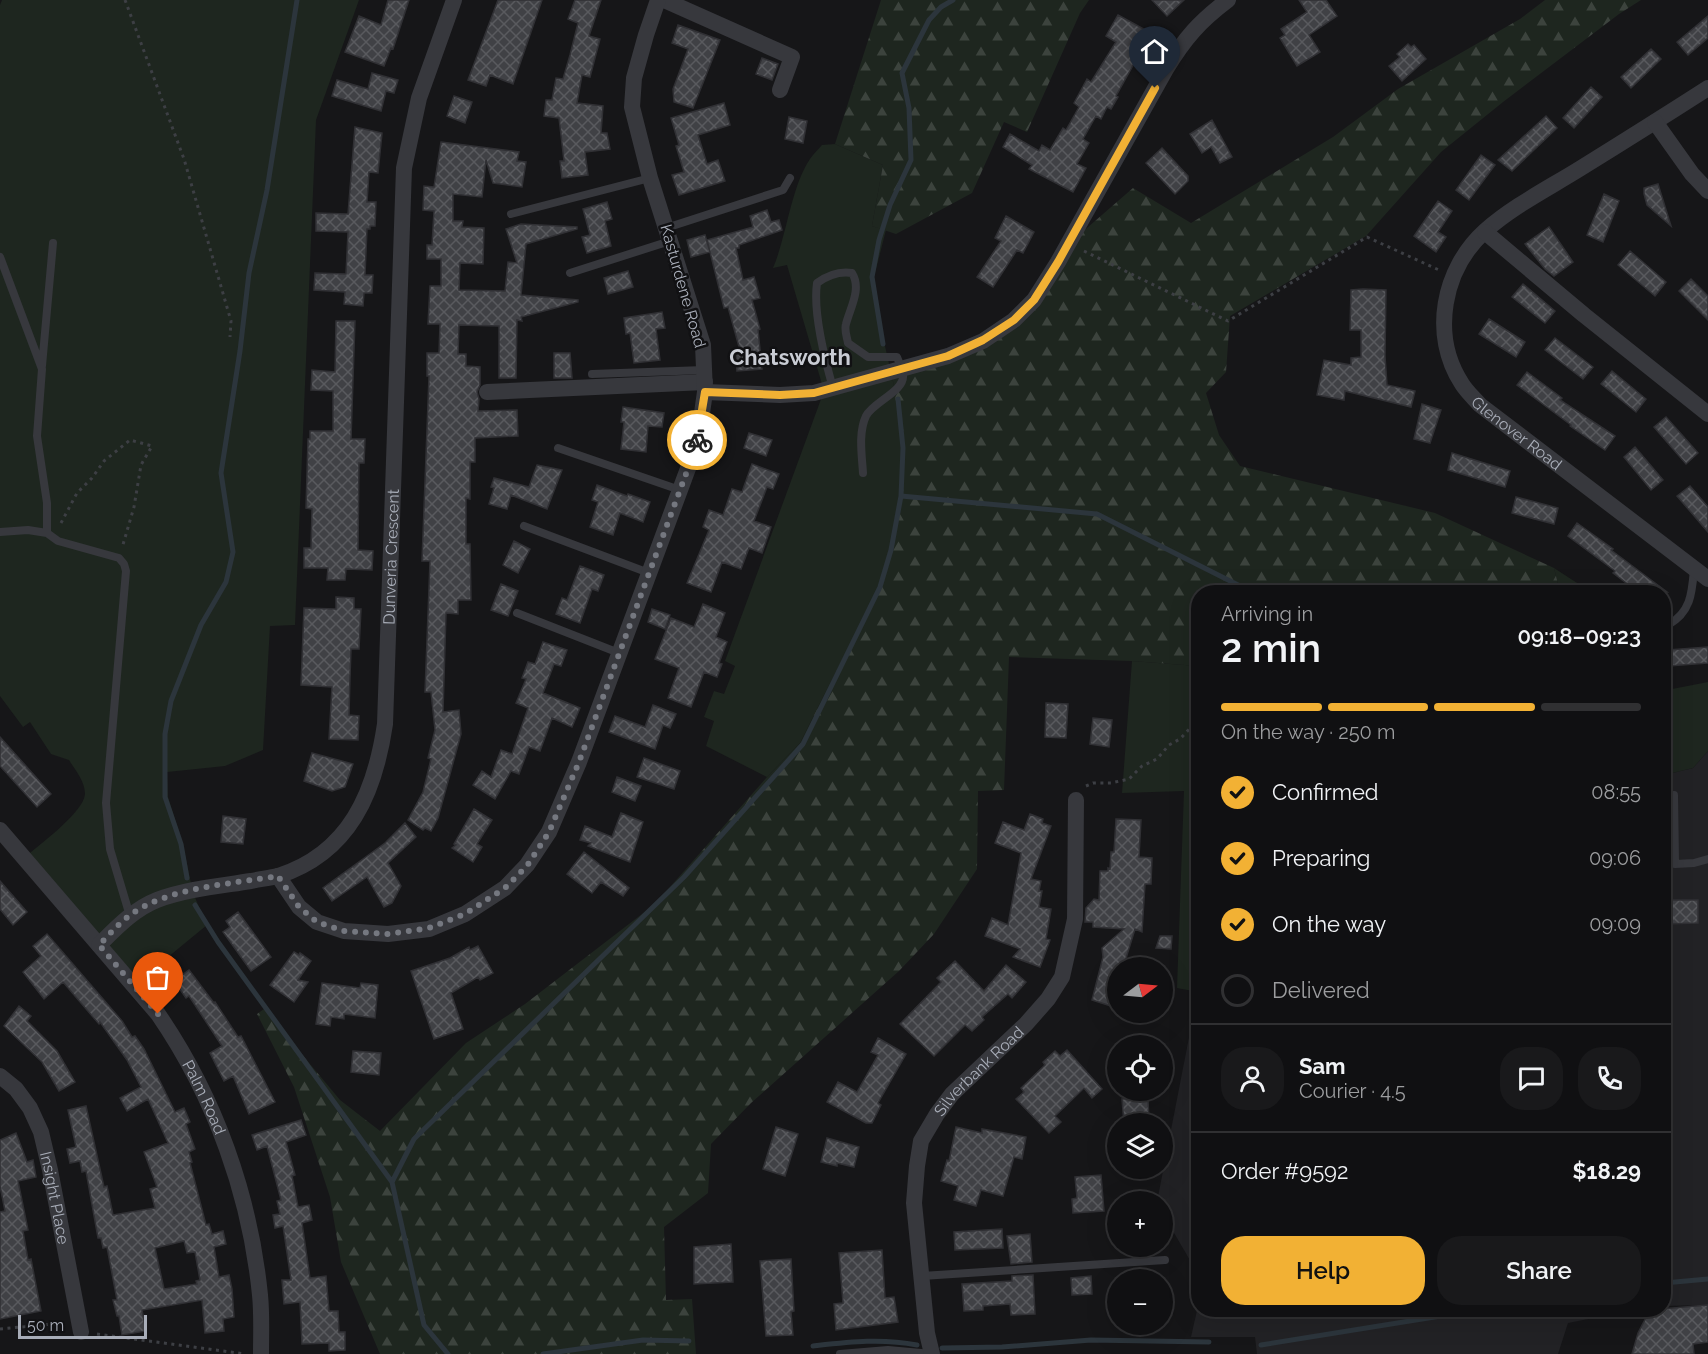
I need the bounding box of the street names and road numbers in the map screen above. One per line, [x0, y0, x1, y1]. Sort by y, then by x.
street label: Kasturdene Road [656, 222, 710, 350]
street label: Glenover Road [1467, 392, 1566, 474]
street label: Dunveria Crescent [379, 488, 403, 625]
street label: Silverbank Road [930, 1022, 1027, 1120]
street label: Palm Road [179, 1057, 230, 1137]
street label: Insight Place [36, 1149, 74, 1246]

